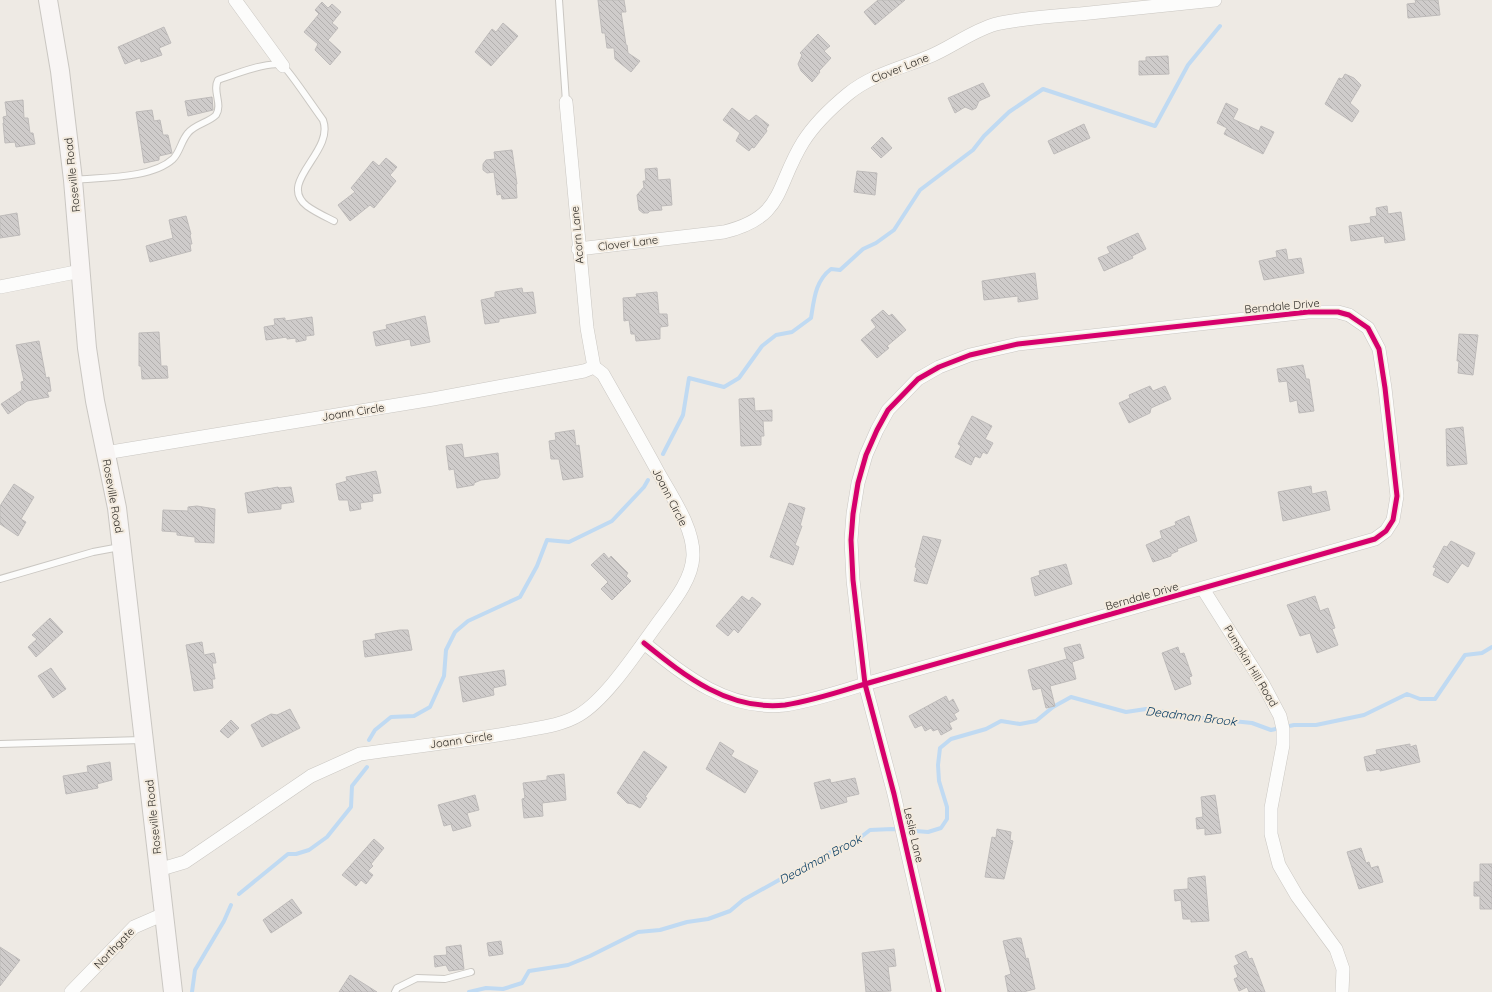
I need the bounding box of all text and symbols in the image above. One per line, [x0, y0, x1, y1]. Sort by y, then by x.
street label: Clover Lane [869, 50, 931, 86]
street label: Roseville Road [61, 137, 83, 213]
street label: Acorn Lane [567, 205, 587, 265]
street label: Clover Lane [597, 232, 659, 254]
street label: Berndale Drive [1244, 296, 1320, 316]
street label: Joann Circle [321, 400, 385, 424]
street label: Roseville Road [100, 458, 126, 534]
street label: Joann Circle [649, 466, 691, 528]
street label: Berndale Drive [1104, 579, 1180, 613]
street label: Pumpkin Hill Road [1221, 623, 1281, 709]
water label: Deadman Brook [1145, 703, 1239, 729]
street label: Joann Circle [429, 729, 493, 751]
street label: Roseville Road [142, 779, 164, 855]
street label: Leslie Lane [901, 806, 927, 864]
water label: Deadman Brook [776, 830, 865, 887]
street label: Northgate [91, 924, 137, 972]

